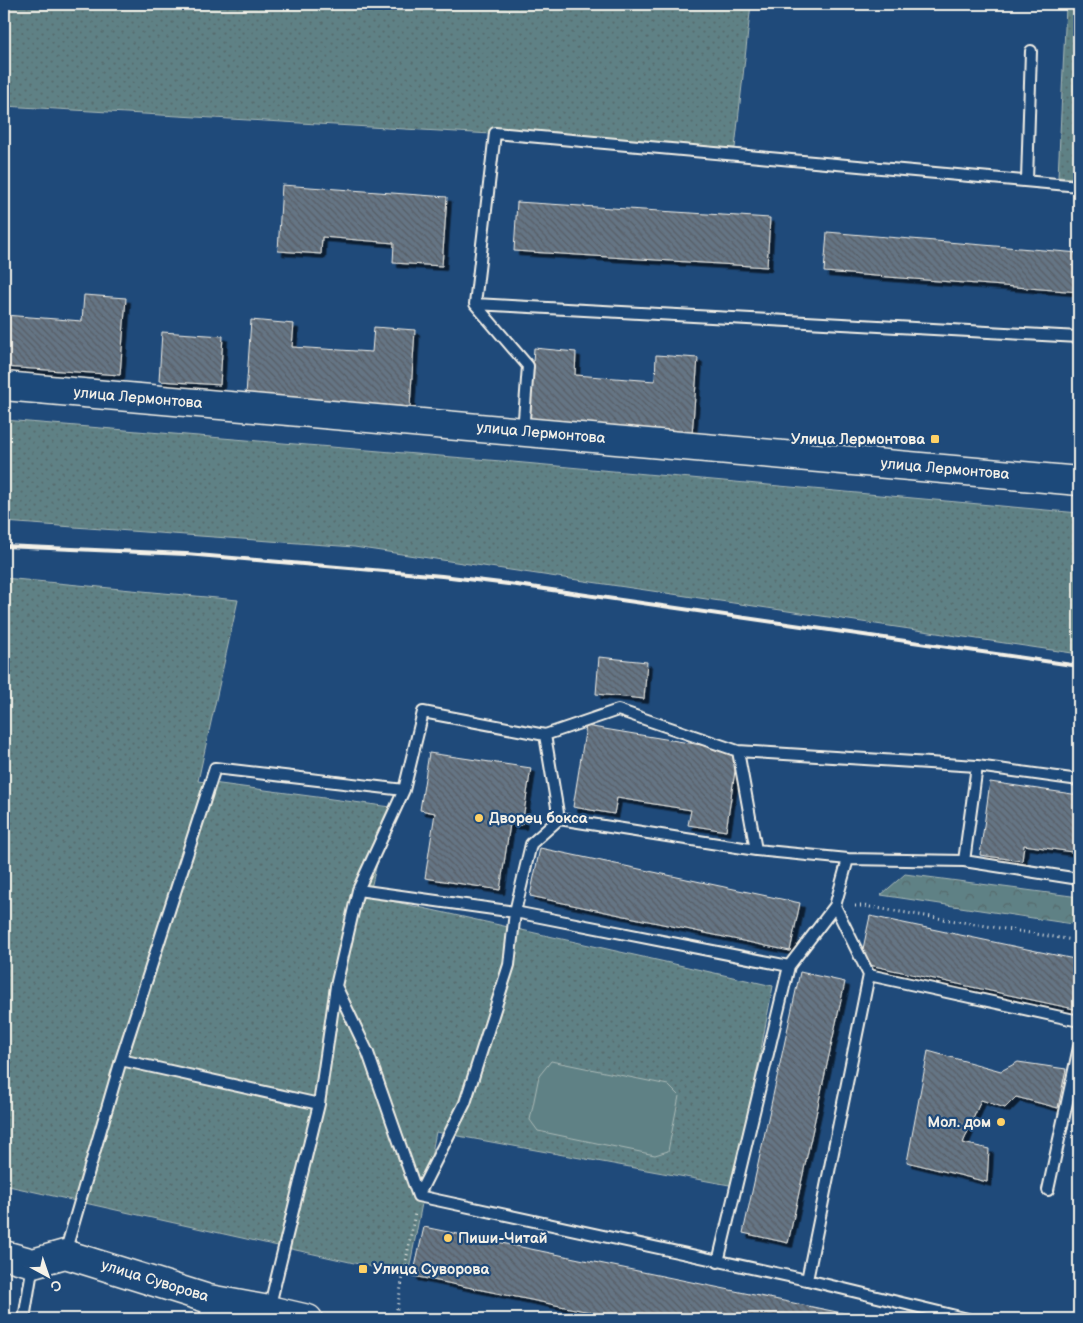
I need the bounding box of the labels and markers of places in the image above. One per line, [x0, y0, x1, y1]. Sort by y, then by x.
place label: Улица Лермонтова [791, 430, 925, 449]
marker: Улица Лермонтова [929, 433, 941, 445]
place label: Дворец бокса [489, 809, 588, 828]
marker: Дворец бокса [473, 812, 485, 824]
place label: Мол. дом [927, 1113, 991, 1132]
marker: Мол. дом [995, 1116, 1007, 1128]
place label: Пиши-Читай [458, 1229, 547, 1248]
marker: Пиши-Читай [442, 1232, 454, 1244]
place label: Улица Суворова [373, 1260, 489, 1279]
marker: Улица Суворова [357, 1263, 369, 1275]

